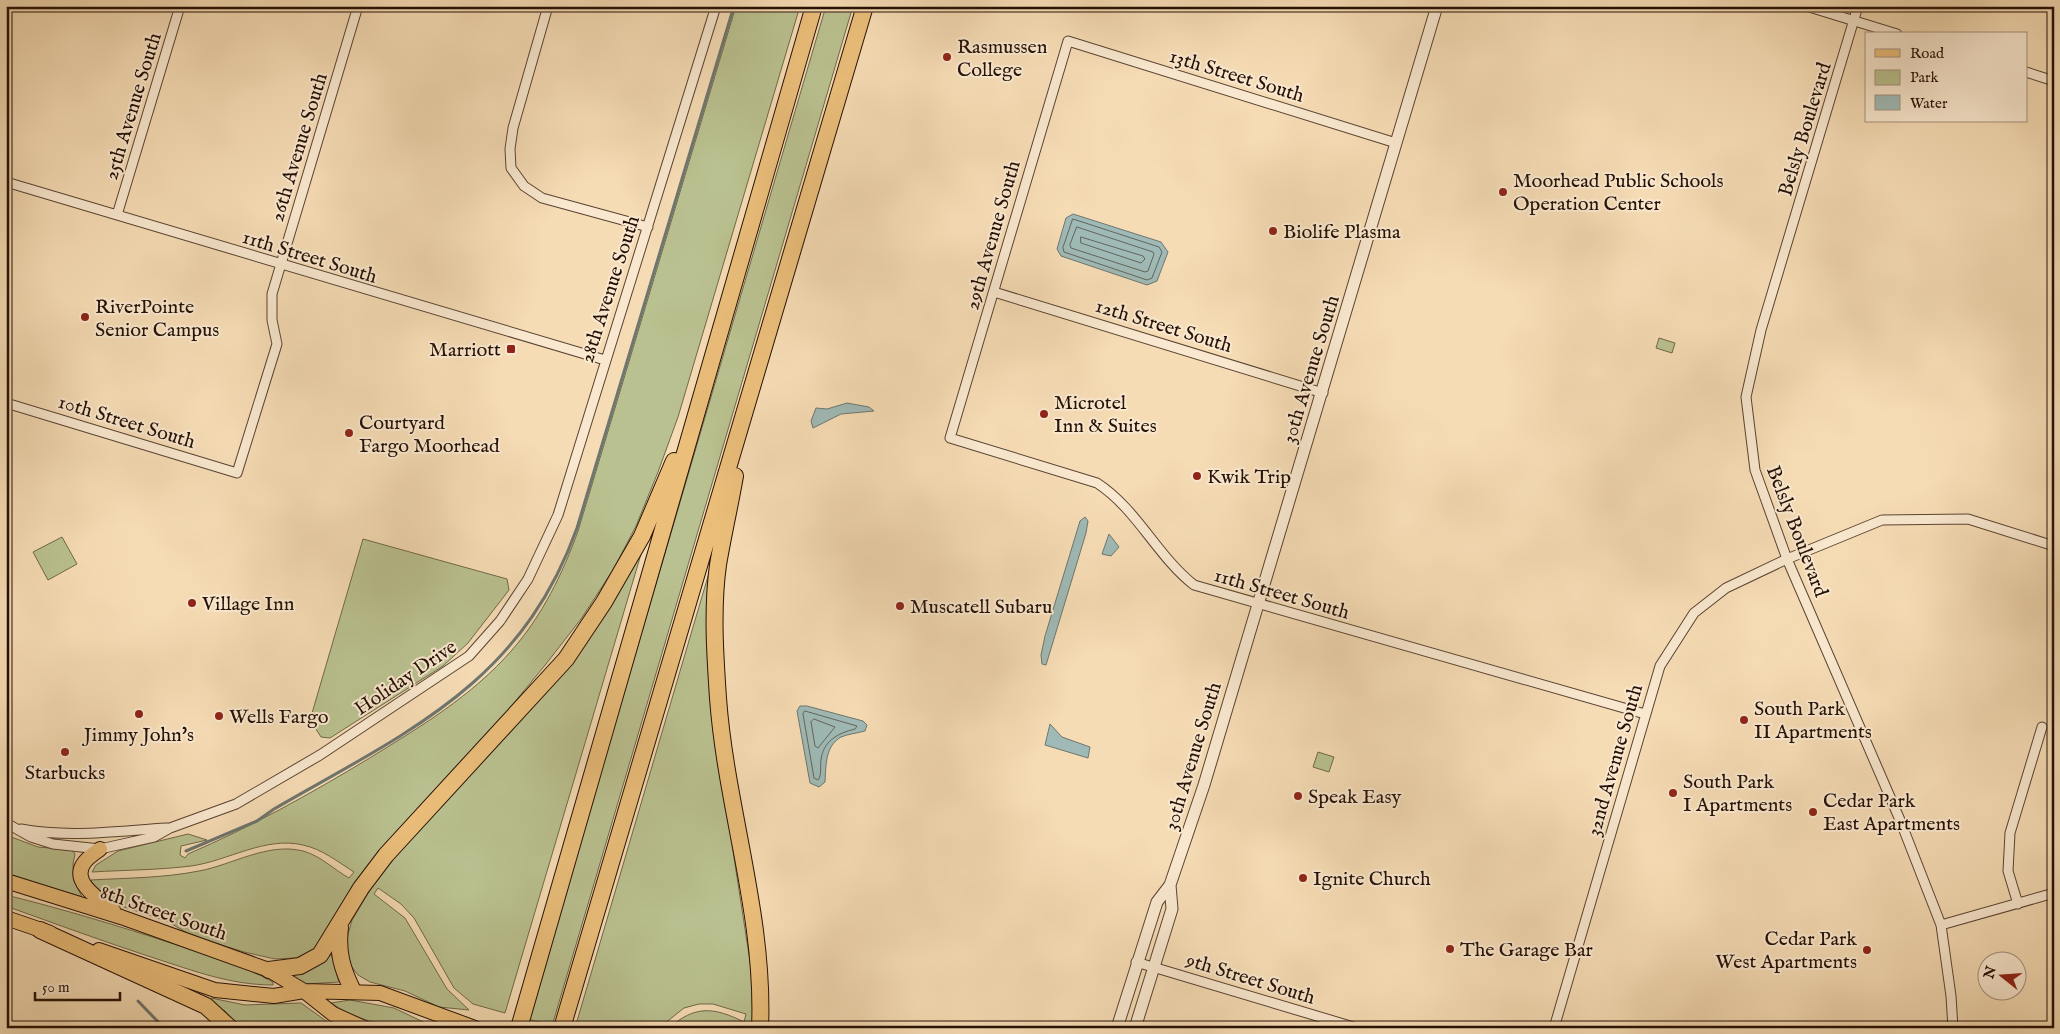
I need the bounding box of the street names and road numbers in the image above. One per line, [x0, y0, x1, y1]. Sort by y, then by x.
street label: 25th Avenue South [99, 29, 168, 183]
street label: 13th Street South [1166, 44, 1307, 109]
street label: Belsly Boulevard [1773, 59, 1838, 199]
street label: 26th Avenue South [265, 70, 334, 225]
street label: 29th Avenue South [960, 157, 1027, 313]
street label: 28th Avenue South [575, 212, 646, 366]
street label: 11th Street South [239, 225, 380, 290]
street label: 30th Avenue South [1277, 292, 1346, 446]
street label: 12th Street South [1092, 294, 1235, 359]
street label: 10th Street South [55, 390, 198, 455]
street label: Belsly Boulevard [1760, 462, 1833, 601]
street label: 11th Street South [1211, 563, 1353, 626]
street label: Holiday Drive [350, 635, 462, 722]
street label: 30th Avenue South [1159, 679, 1228, 833]
street label: 32nd Avenue South [1582, 681, 1649, 839]
street label: 8th Street South [97, 880, 231, 947]
street label: 9th Street South [1182, 948, 1318, 1011]

